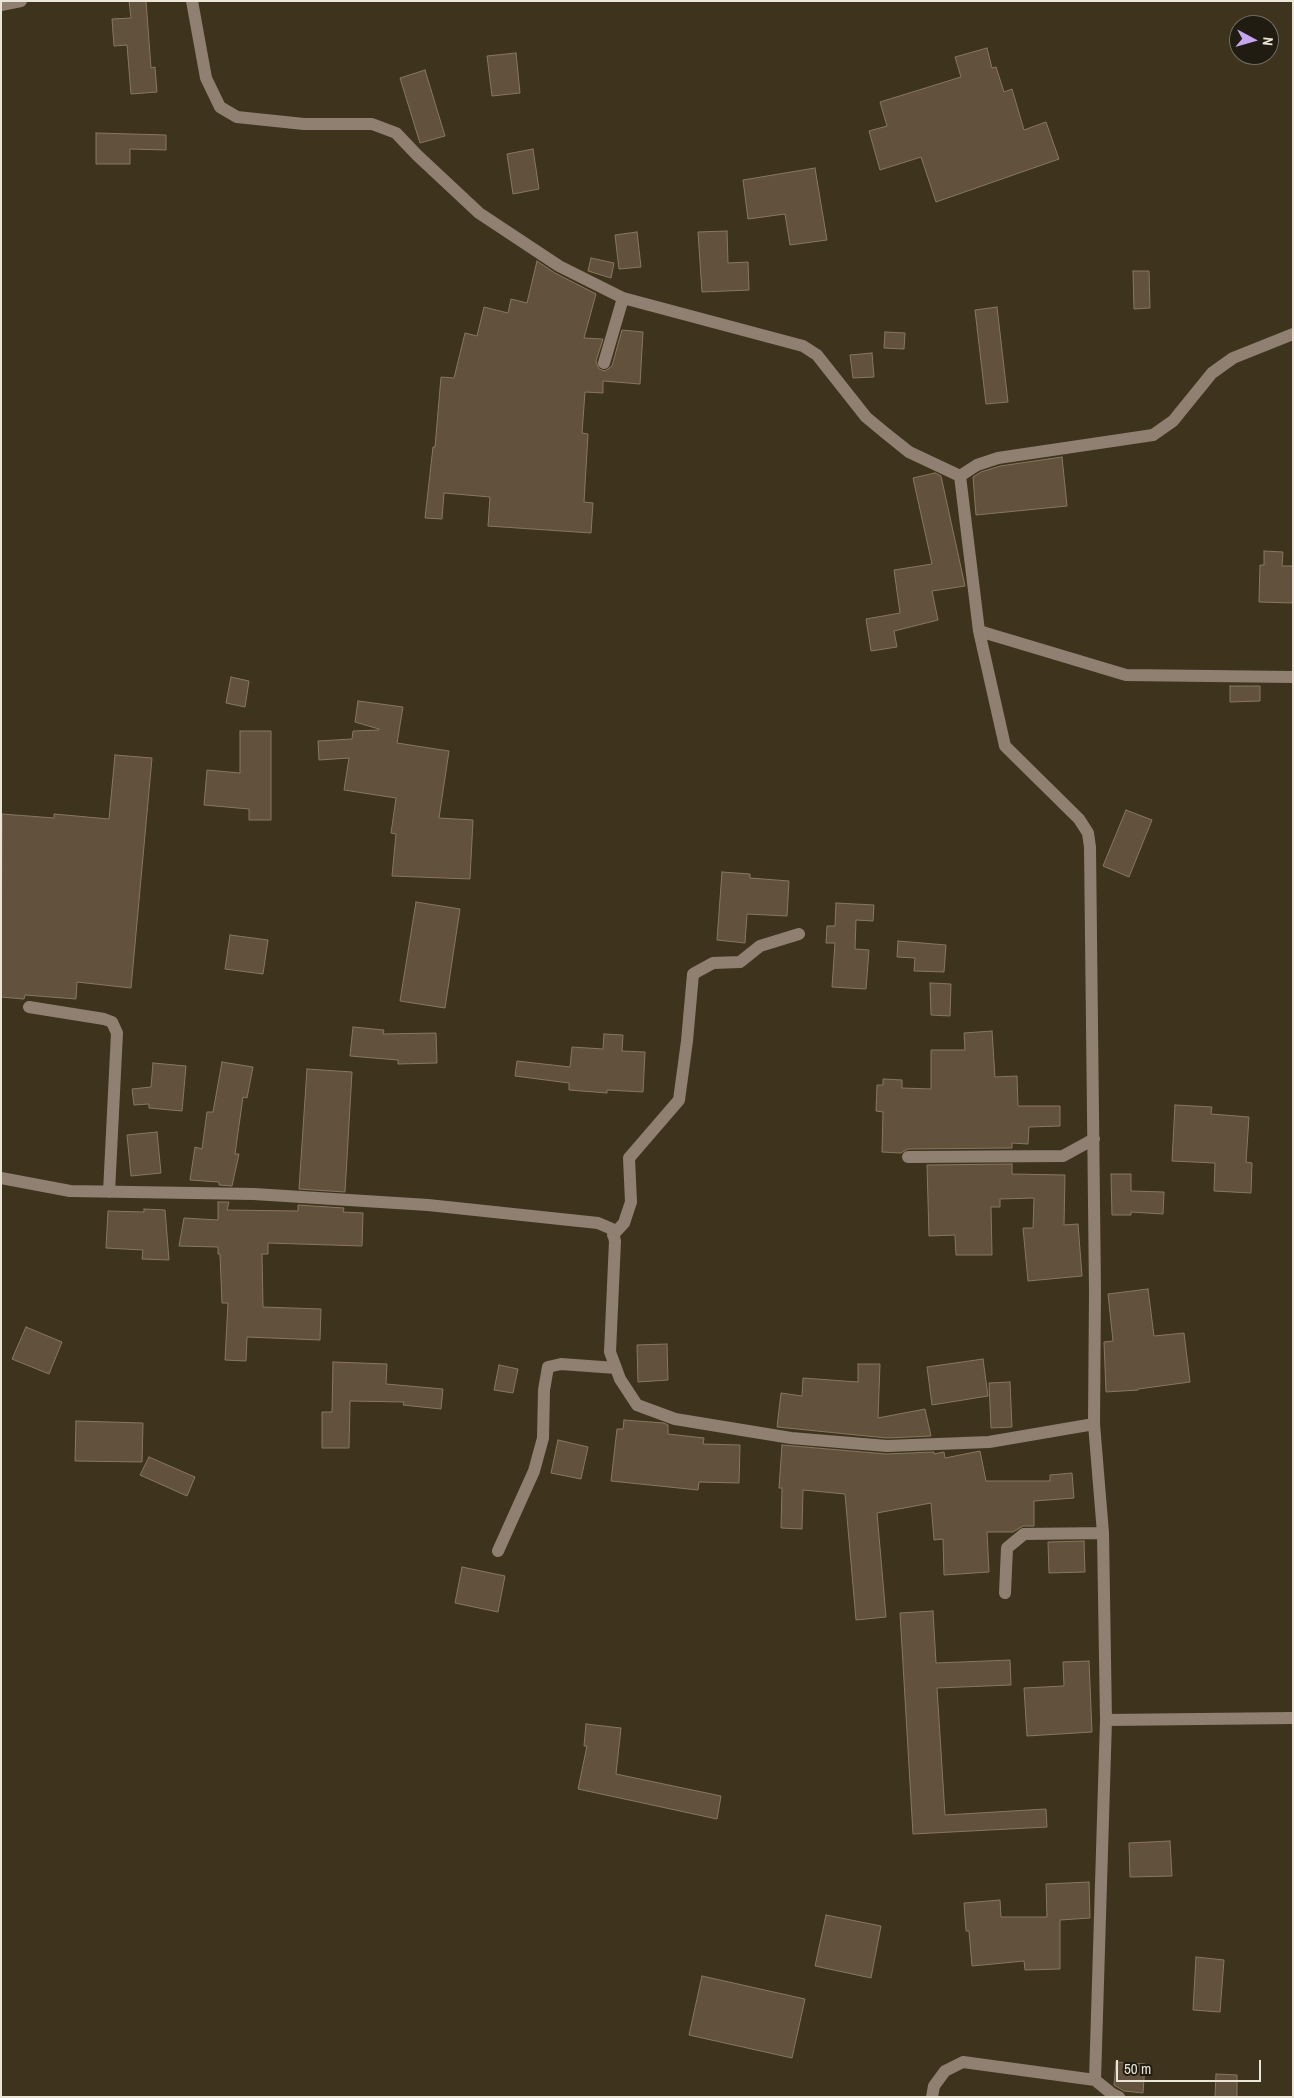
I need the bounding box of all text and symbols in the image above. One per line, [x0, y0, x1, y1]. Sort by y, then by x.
north arrow [1229, 15, 1279, 65]
text: N [1259, 36, 1277, 47]
scale bar [1119, 2050, 1264, 2082]
text: 50 m [1124, 2058, 1151, 2079]

